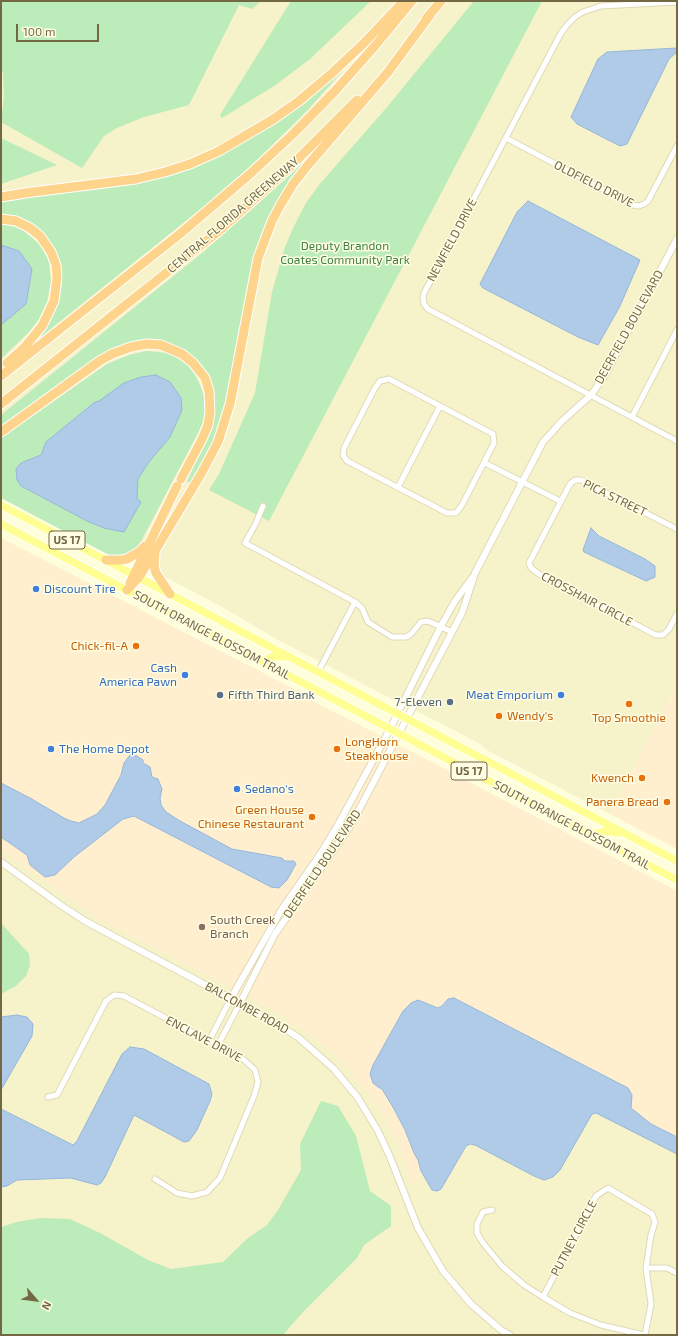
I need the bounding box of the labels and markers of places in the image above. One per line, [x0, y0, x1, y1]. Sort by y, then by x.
place label: Discount Tire [44, 582, 116, 596]
marker: Discount Tire [31, 584, 41, 594]
place label: Chick-fil-A [71, 639, 128, 653]
marker: Chick-fil-A [131, 641, 141, 651]
place label: Cash America Pawn [99, 661, 177, 689]
marker: Cash America Pawn [180, 670, 190, 680]
place label: Fifth Third Bank [228, 688, 314, 702]
place label: Meat Emporium [466, 688, 553, 702]
marker: Fifth Third Bank [215, 690, 225, 700]
marker: Meat Emporium [556, 690, 566, 700]
place label: 7-Eleven [394, 695, 442, 709]
marker: 7-Eleven [445, 697, 455, 707]
marker: Top Smoothie [624, 699, 634, 709]
place label: Wendy's [507, 709, 553, 723]
marker: Wendy's [494, 711, 504, 721]
place label: Top Smoothie [592, 711, 666, 725]
place label: LongHorn Steakhouse [345, 735, 409, 763]
place label: The Home Depot [59, 742, 149, 756]
marker: The Home Depot [46, 744, 56, 754]
marker: LongHorn Steakhouse [332, 744, 342, 754]
place label: Kwench [591, 771, 634, 785]
marker: Kwench [637, 773, 647, 783]
place label: Sedano's [245, 782, 294, 796]
marker: Sedano's [232, 784, 242, 794]
place label: Panera Bread [586, 795, 659, 809]
marker: Panera Bread [662, 797, 672, 807]
place label: Green House Chinese Restaurant [198, 803, 304, 831]
marker: Green House Chinese Restaurant [307, 812, 317, 822]
place label: South Creek Branch [210, 913, 275, 941]
marker: South Creek Branch [197, 922, 207, 932]

